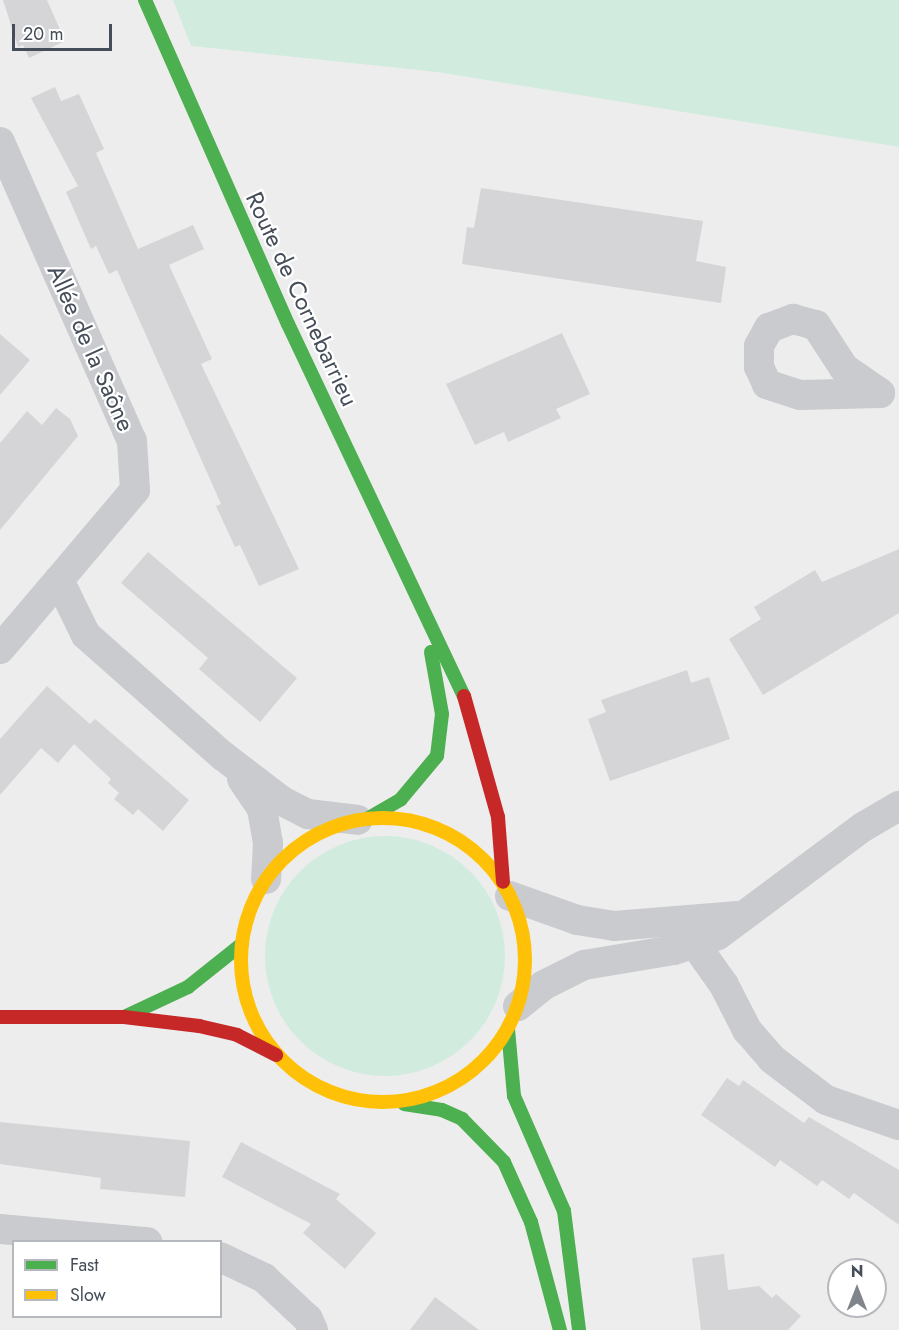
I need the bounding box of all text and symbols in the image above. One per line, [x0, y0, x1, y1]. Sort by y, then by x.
scale bar [15, 12, 116, 50]
text: 20 m [23, 21, 63, 47]
street label: Route de Cornebarrieu [240, 187, 364, 411]
street label: Allée de la Saône [41, 260, 141, 436]
legend [12, 1240, 222, 1318]
text: Fast [70, 1252, 99, 1278]
north arrow [827, 1258, 887, 1318]
text: N [851, 1260, 863, 1283]
text: Slow [70, 1282, 106, 1308]

